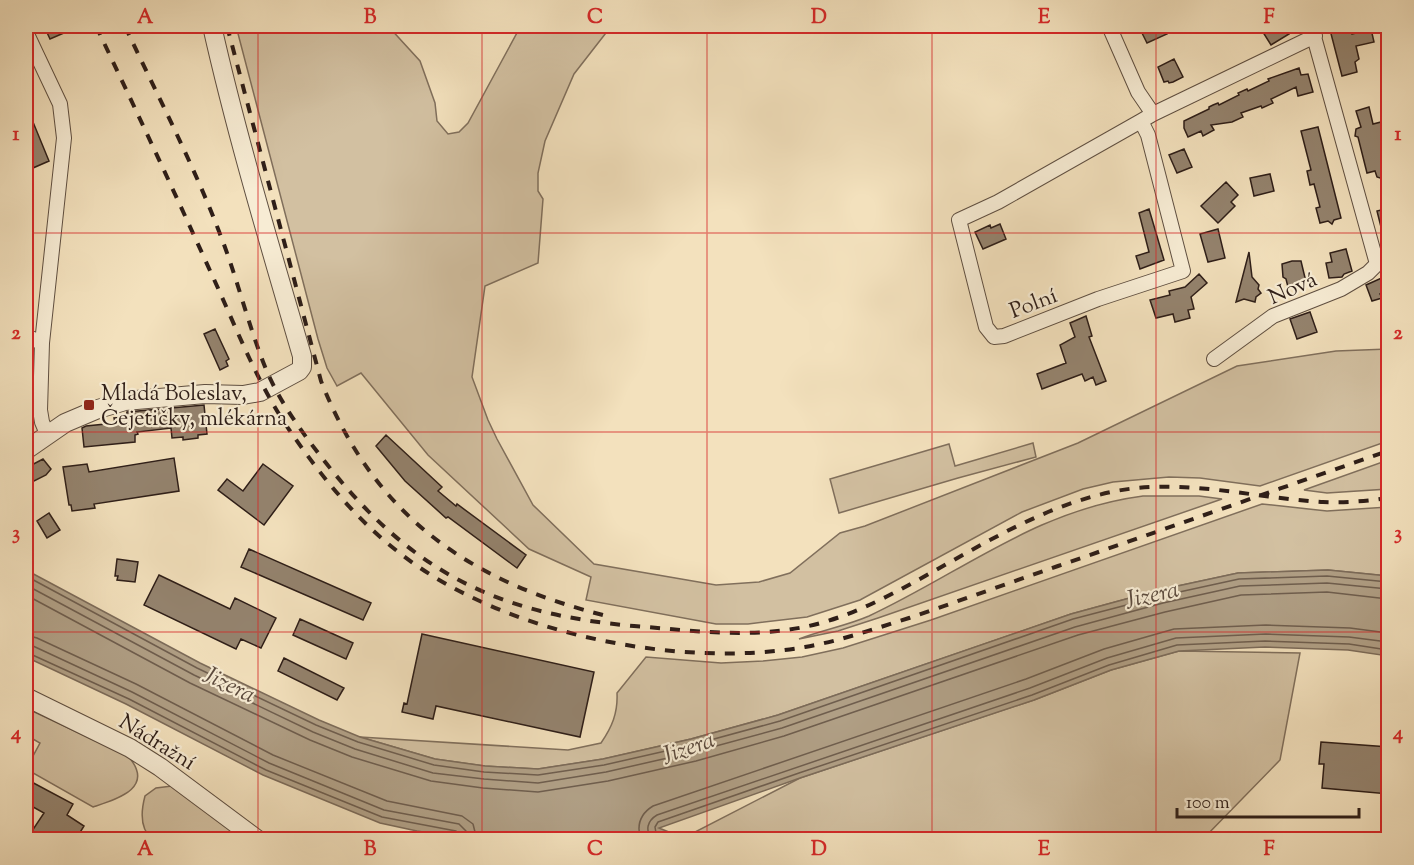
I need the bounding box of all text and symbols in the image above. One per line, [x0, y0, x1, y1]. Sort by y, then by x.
text: A [137, 4, 154, 33]
text: B [364, 4, 377, 33]
text: C [587, 4, 603, 33]
text: D [811, 4, 827, 33]
text: E [1038, 4, 1051, 33]
text: F [1263, 4, 1275, 33]
text: 1 [13, 121, 20, 150]
text: 1 [1395, 121, 1402, 150]
street label: Nová [1264, 265, 1323, 315]
street label: Polní [1006, 281, 1063, 328]
text: 2 [11, 320, 21, 349]
text: 2 [1393, 320, 1403, 349]
place label: Mladá Boleslav, Čejetičky, mlékárna [101, 379, 287, 436]
marker: Mladá Boleslav, Čejetičky, mlékárna [82, 398, 96, 412]
text: 3 [12, 520, 20, 549]
text: 3 [1394, 520, 1402, 549]
water label: Jizera [1122, 574, 1182, 618]
water label: Jizera [197, 658, 261, 713]
street label: Nádražní [112, 707, 201, 780]
text: 4 [10, 720, 21, 749]
text: 4 [1392, 720, 1403, 749]
water label: Jizera [657, 724, 720, 774]
scale bar [1177, 781, 1358, 819]
text: 100 m [1186, 791, 1230, 817]
text: A [137, 836, 154, 865]
text: B [364, 836, 377, 865]
text: C [587, 836, 603, 865]
text: D [811, 836, 827, 865]
text: E [1038, 836, 1051, 865]
text: F [1263, 836, 1275, 865]

